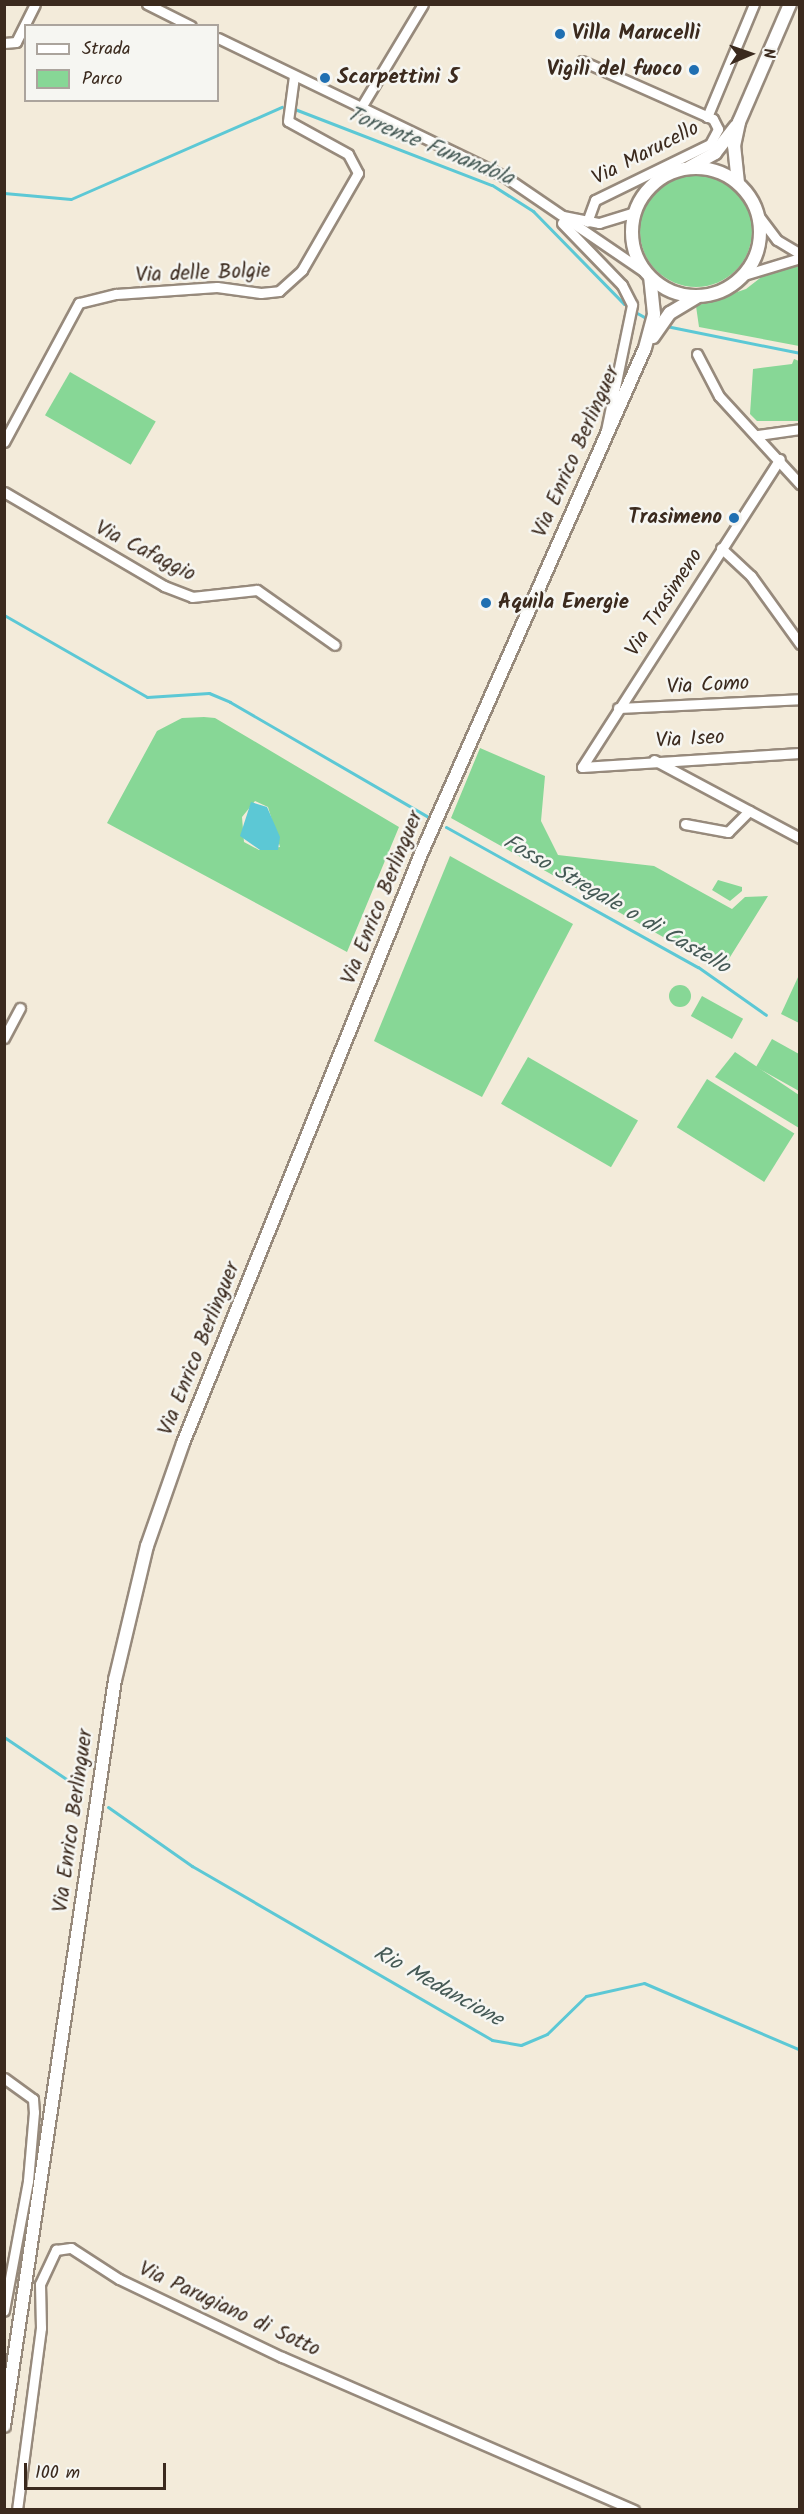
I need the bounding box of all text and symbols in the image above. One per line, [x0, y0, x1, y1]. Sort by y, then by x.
place label: Villa Marucelli [572, 21, 700, 47]
legend [24, 24, 219, 102]
north arrow [720, 24, 780, 84]
marker: Villa Marucelli [553, 27, 567, 41]
text: Strada [82, 35, 130, 64]
text: N [756, 48, 781, 59]
place label: Vigili del fuoco [547, 57, 682, 83]
marker: Vigili del fuoco [687, 63, 701, 77]
text: Parco [82, 65, 122, 94]
place label: Scarpettini 5 [337, 65, 459, 91]
marker: Scarpettini 5 [318, 71, 332, 85]
water label: Torrente Funandola [343, 101, 517, 193]
street label: Via Marucello [588, 116, 704, 192]
street label: Via delle Bolgie [135, 259, 271, 289]
street label: Via Enrico Berlinguer [528, 362, 626, 542]
place label: Trasimeno [628, 505, 722, 531]
marker: Trasimeno [727, 511, 741, 525]
street label: Via Cafaggio [91, 516, 199, 588]
street label: Via Trasimeno [621, 544, 709, 662]
place label: Aquila Energie [498, 590, 629, 616]
marker: Aquila Energie [479, 596, 493, 610]
street label: Via Como [666, 671, 750, 701]
street label: Via Iseo [655, 726, 725, 754]
street label: Via Enrico Berlinguer [337, 808, 429, 988]
water label: Fosso Stregale o di Castello [498, 829, 734, 981]
street label: Via Enrico Berlinguer [154, 1259, 246, 1439]
street label: Via Enrico Berlinguer [49, 1728, 99, 1914]
water label: Rio Medancione [369, 1941, 507, 2033]
street label: Via Parugiano di Sotto [134, 2257, 324, 2363]
scale bar [27, 2451, 170, 2489]
text: 100 m [35, 2459, 80, 2488]

